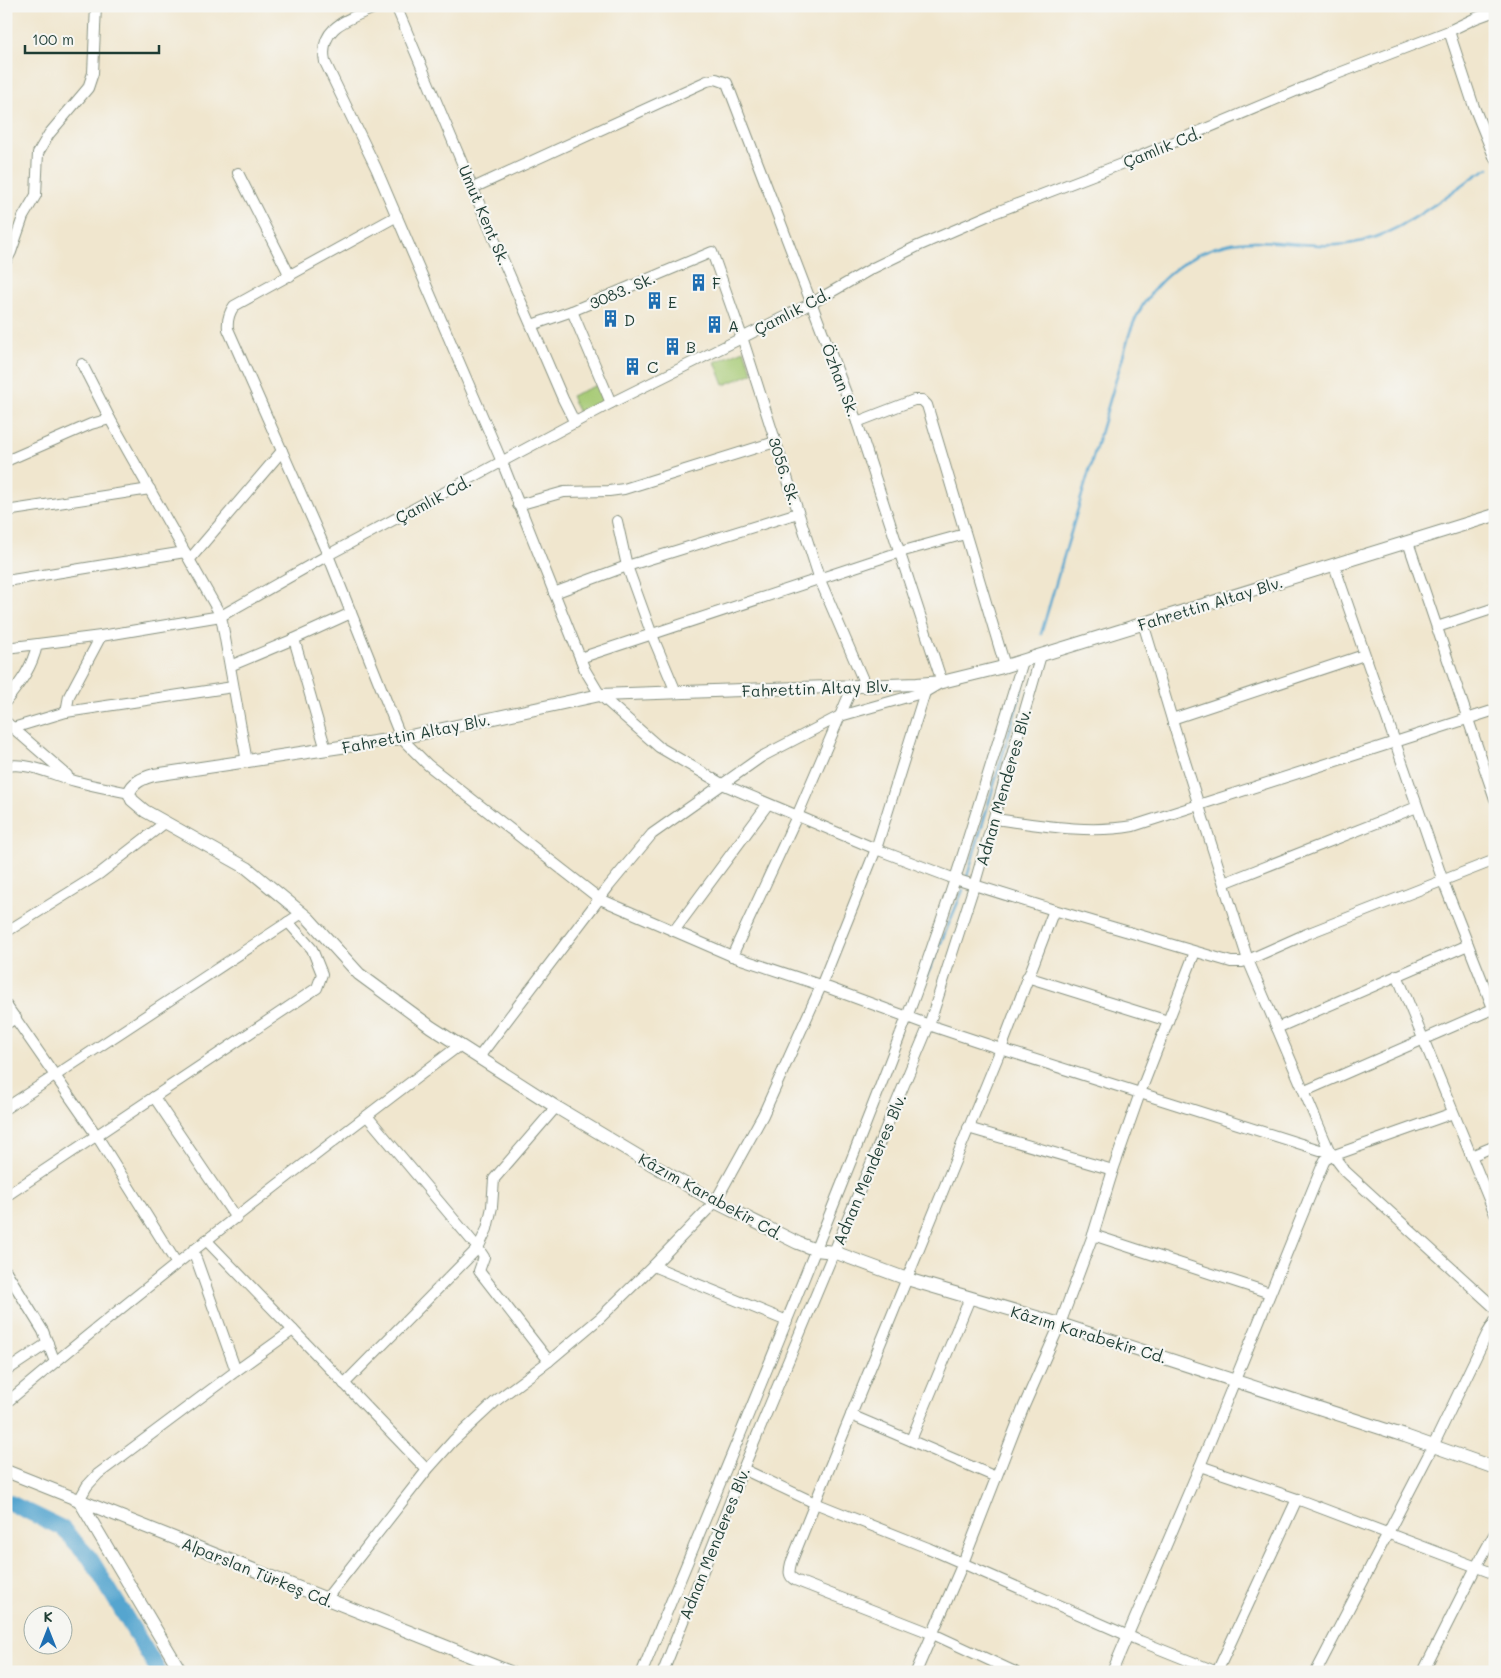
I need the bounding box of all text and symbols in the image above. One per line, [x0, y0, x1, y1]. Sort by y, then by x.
scale bar [25, 22, 159, 54]
text: 100 m [32, 29, 74, 49]
street label: Çamlık Cd. [1120, 122, 1204, 172]
street label: Umut Kent Sk. [454, 162, 516, 268]
street label: 3083. Sk. [585, 267, 659, 313]
building icon: F [688, 272, 708, 292]
place label: F [712, 272, 721, 293]
street label: Çamlık Cd. [750, 283, 834, 339]
building icon: E [644, 291, 664, 311]
place label: E [668, 291, 677, 312]
building icon: D [600, 309, 620, 329]
place label: D [624, 309, 635, 330]
building icon: A [704, 315, 724, 335]
place label: A [728, 315, 739, 336]
building icon: B [662, 336, 682, 356]
place label: B [686, 336, 696, 357]
street label: Özhan Sk. [817, 340, 865, 420]
building icon: C [623, 356, 643, 376]
place label: C [647, 356, 658, 377]
street label: 3056. Sk. [764, 434, 806, 508]
street label: Çamlık Cd. [391, 470, 475, 528]
street label: Fahrettin Altay Blv. [1135, 571, 1285, 635]
street label: Fahrettin Altay Blv. [741, 675, 893, 701]
street label: Adnan Menderes Blv. [970, 706, 1036, 868]
street label: Fahrettin Altay Blv. [340, 708, 492, 758]
street label: Adnan Menderes Blv. [828, 1090, 910, 1248]
street label: Kâzım Karabekir Cd. [635, 1148, 787, 1244]
street label: Kâzım Karabekir Cd. [1008, 1300, 1170, 1368]
street label: Adnan Menderes Blv. [674, 1464, 754, 1622]
street label: Alparslan Türkeş Cd. [179, 1532, 337, 1612]
north arrow [22, 1606, 72, 1656]
text: K [43, 1607, 53, 1626]

